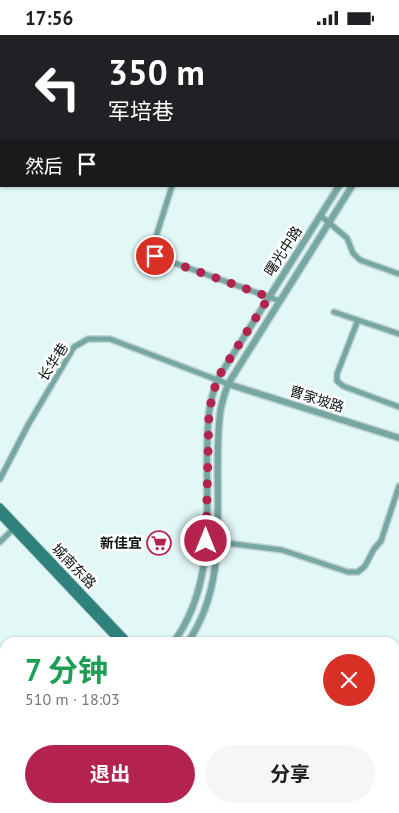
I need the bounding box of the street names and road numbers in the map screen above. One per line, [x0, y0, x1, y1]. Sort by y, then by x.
street label: 曙光中路 [260, 223, 306, 279]
street label: 长华巷 [34, 339, 72, 385]
street label: 曹家坡路 [288, 382, 346, 416]
street label: 城南东路 [48, 540, 100, 592]

